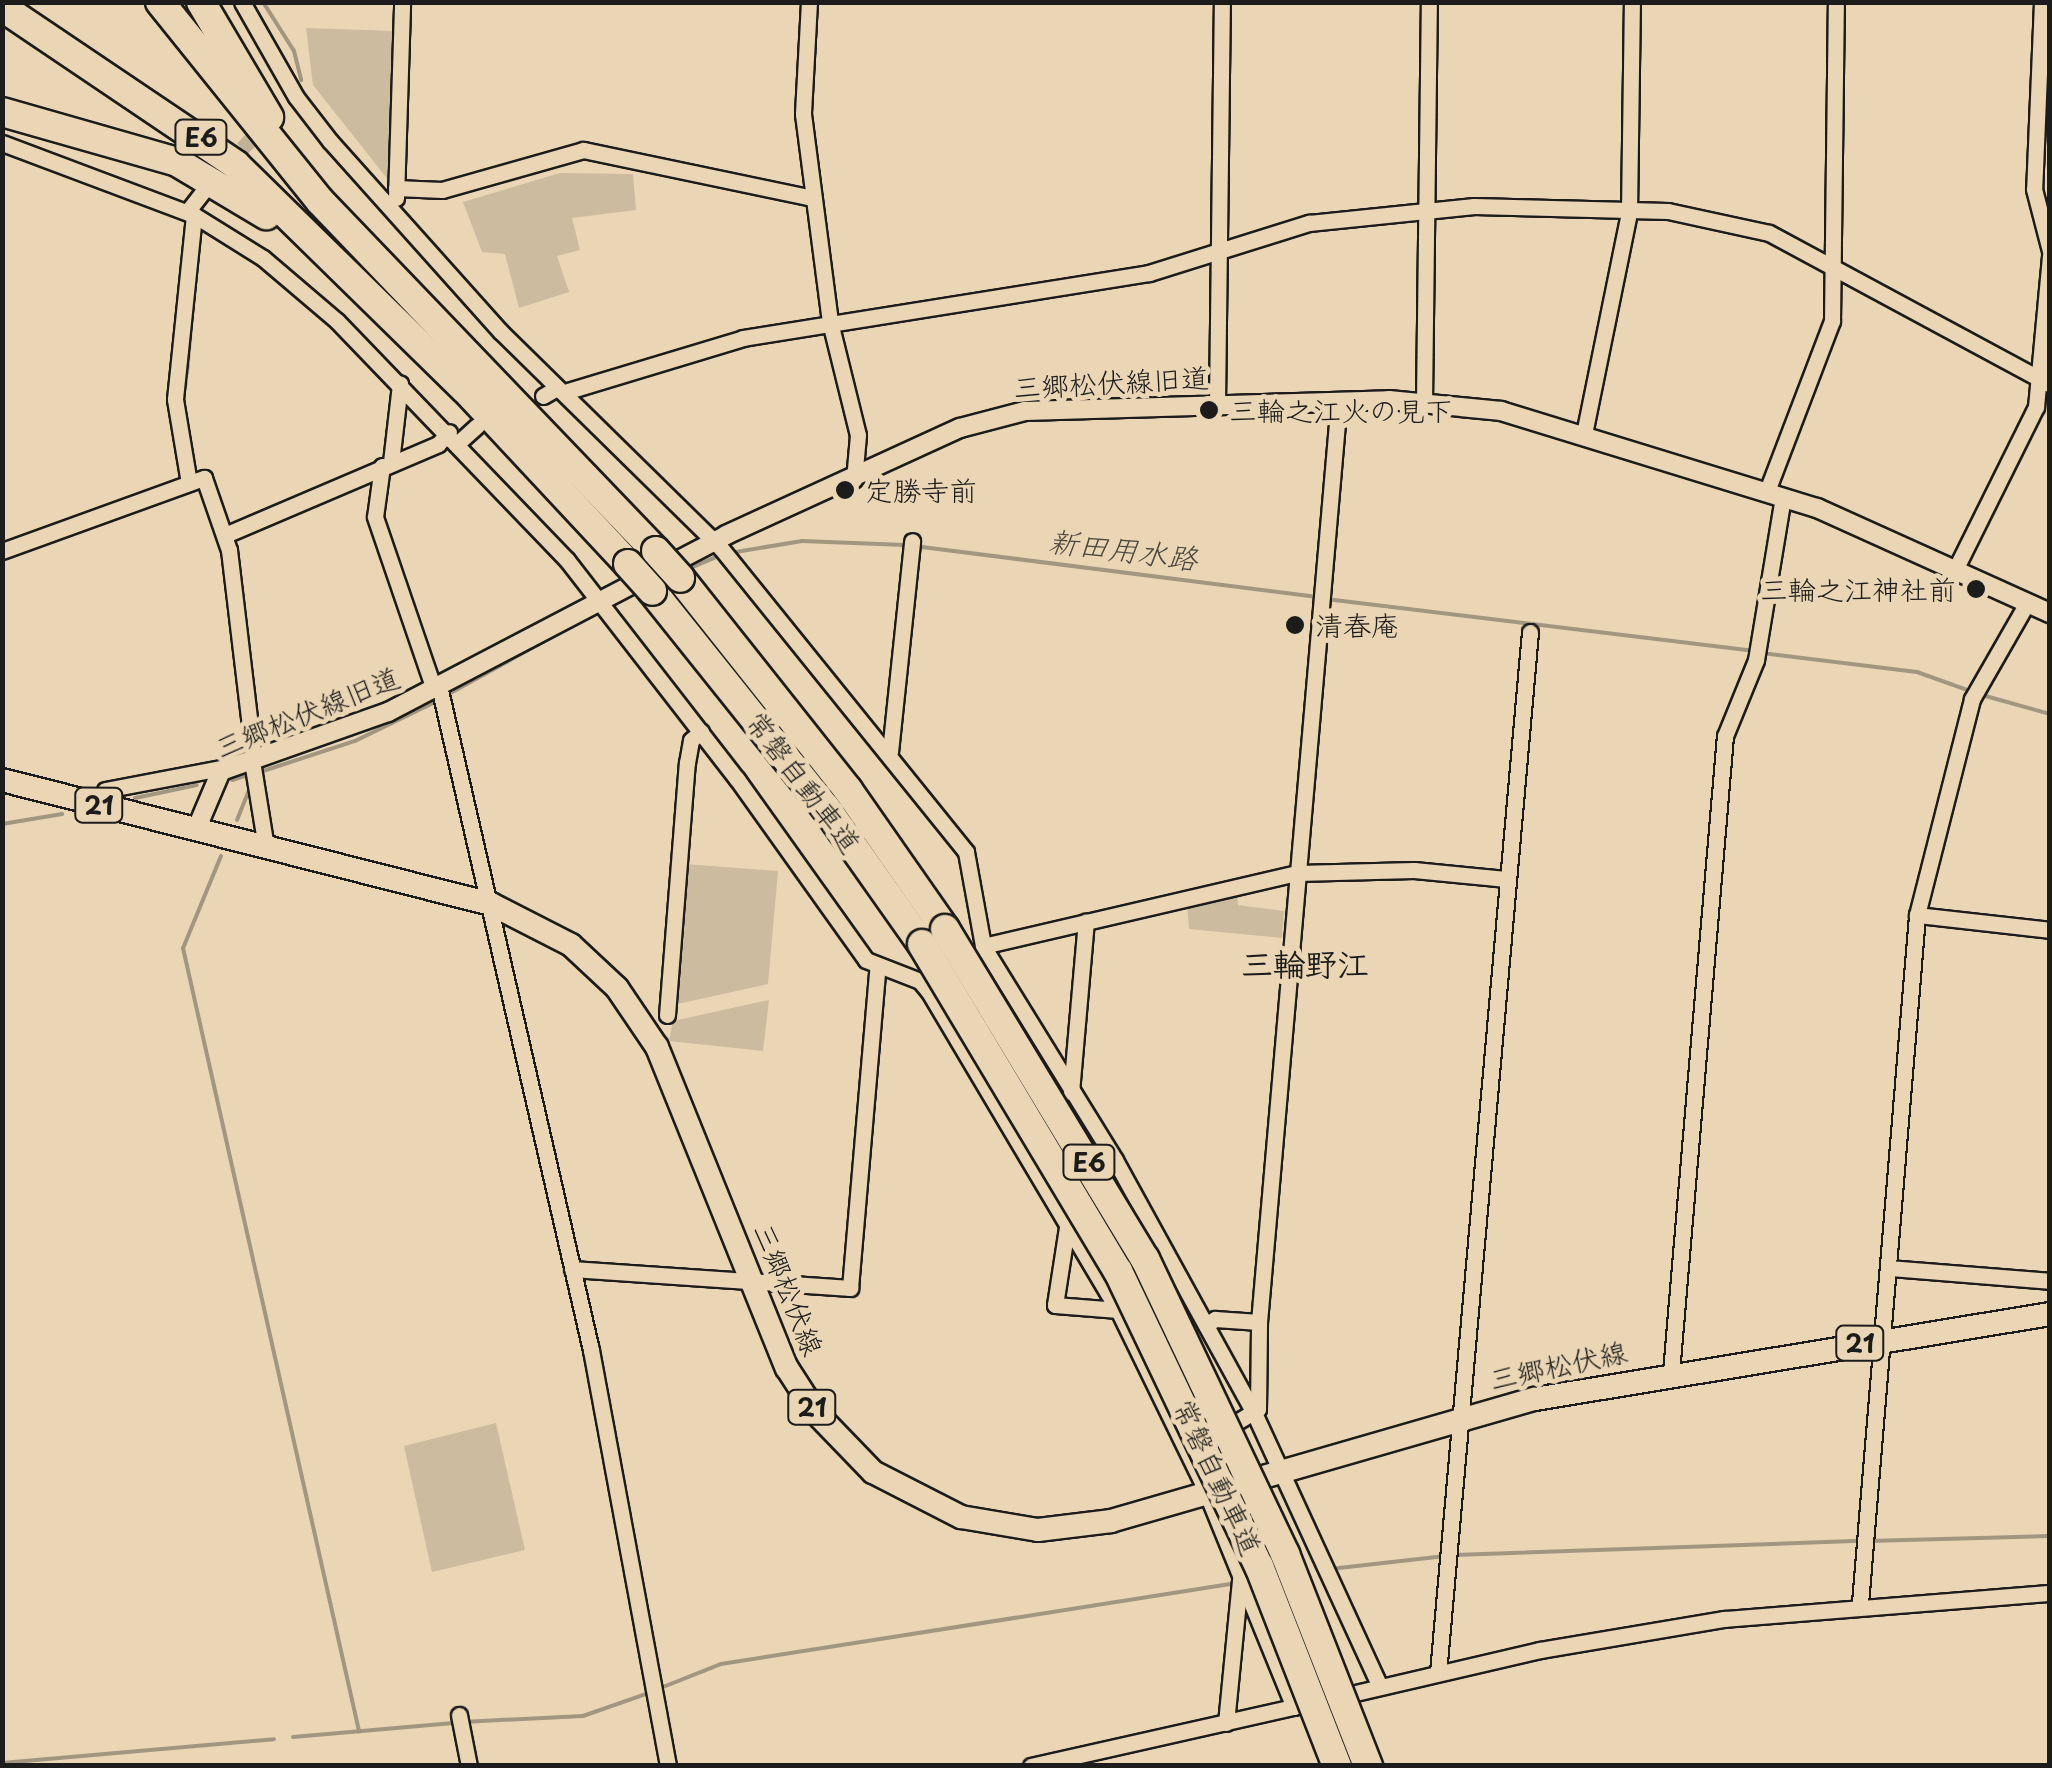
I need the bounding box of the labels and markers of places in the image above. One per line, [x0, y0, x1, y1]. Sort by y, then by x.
place label: 三輪之江火の見下 [1229, 393, 1453, 427]
marker: 三輪之江火の見下 [1198, 399, 1220, 421]
place label: 定勝寺前 [865, 473, 977, 507]
marker: 定勝寺前 [834, 479, 856, 501]
place label: 三輪之江神社前 [1760, 572, 1956, 606]
marker: 三輪之江神社前 [1965, 578, 1987, 600]
place label: 清春庵 [1315, 608, 1399, 642]
marker: 清春庵 [1284, 614, 1306, 636]

